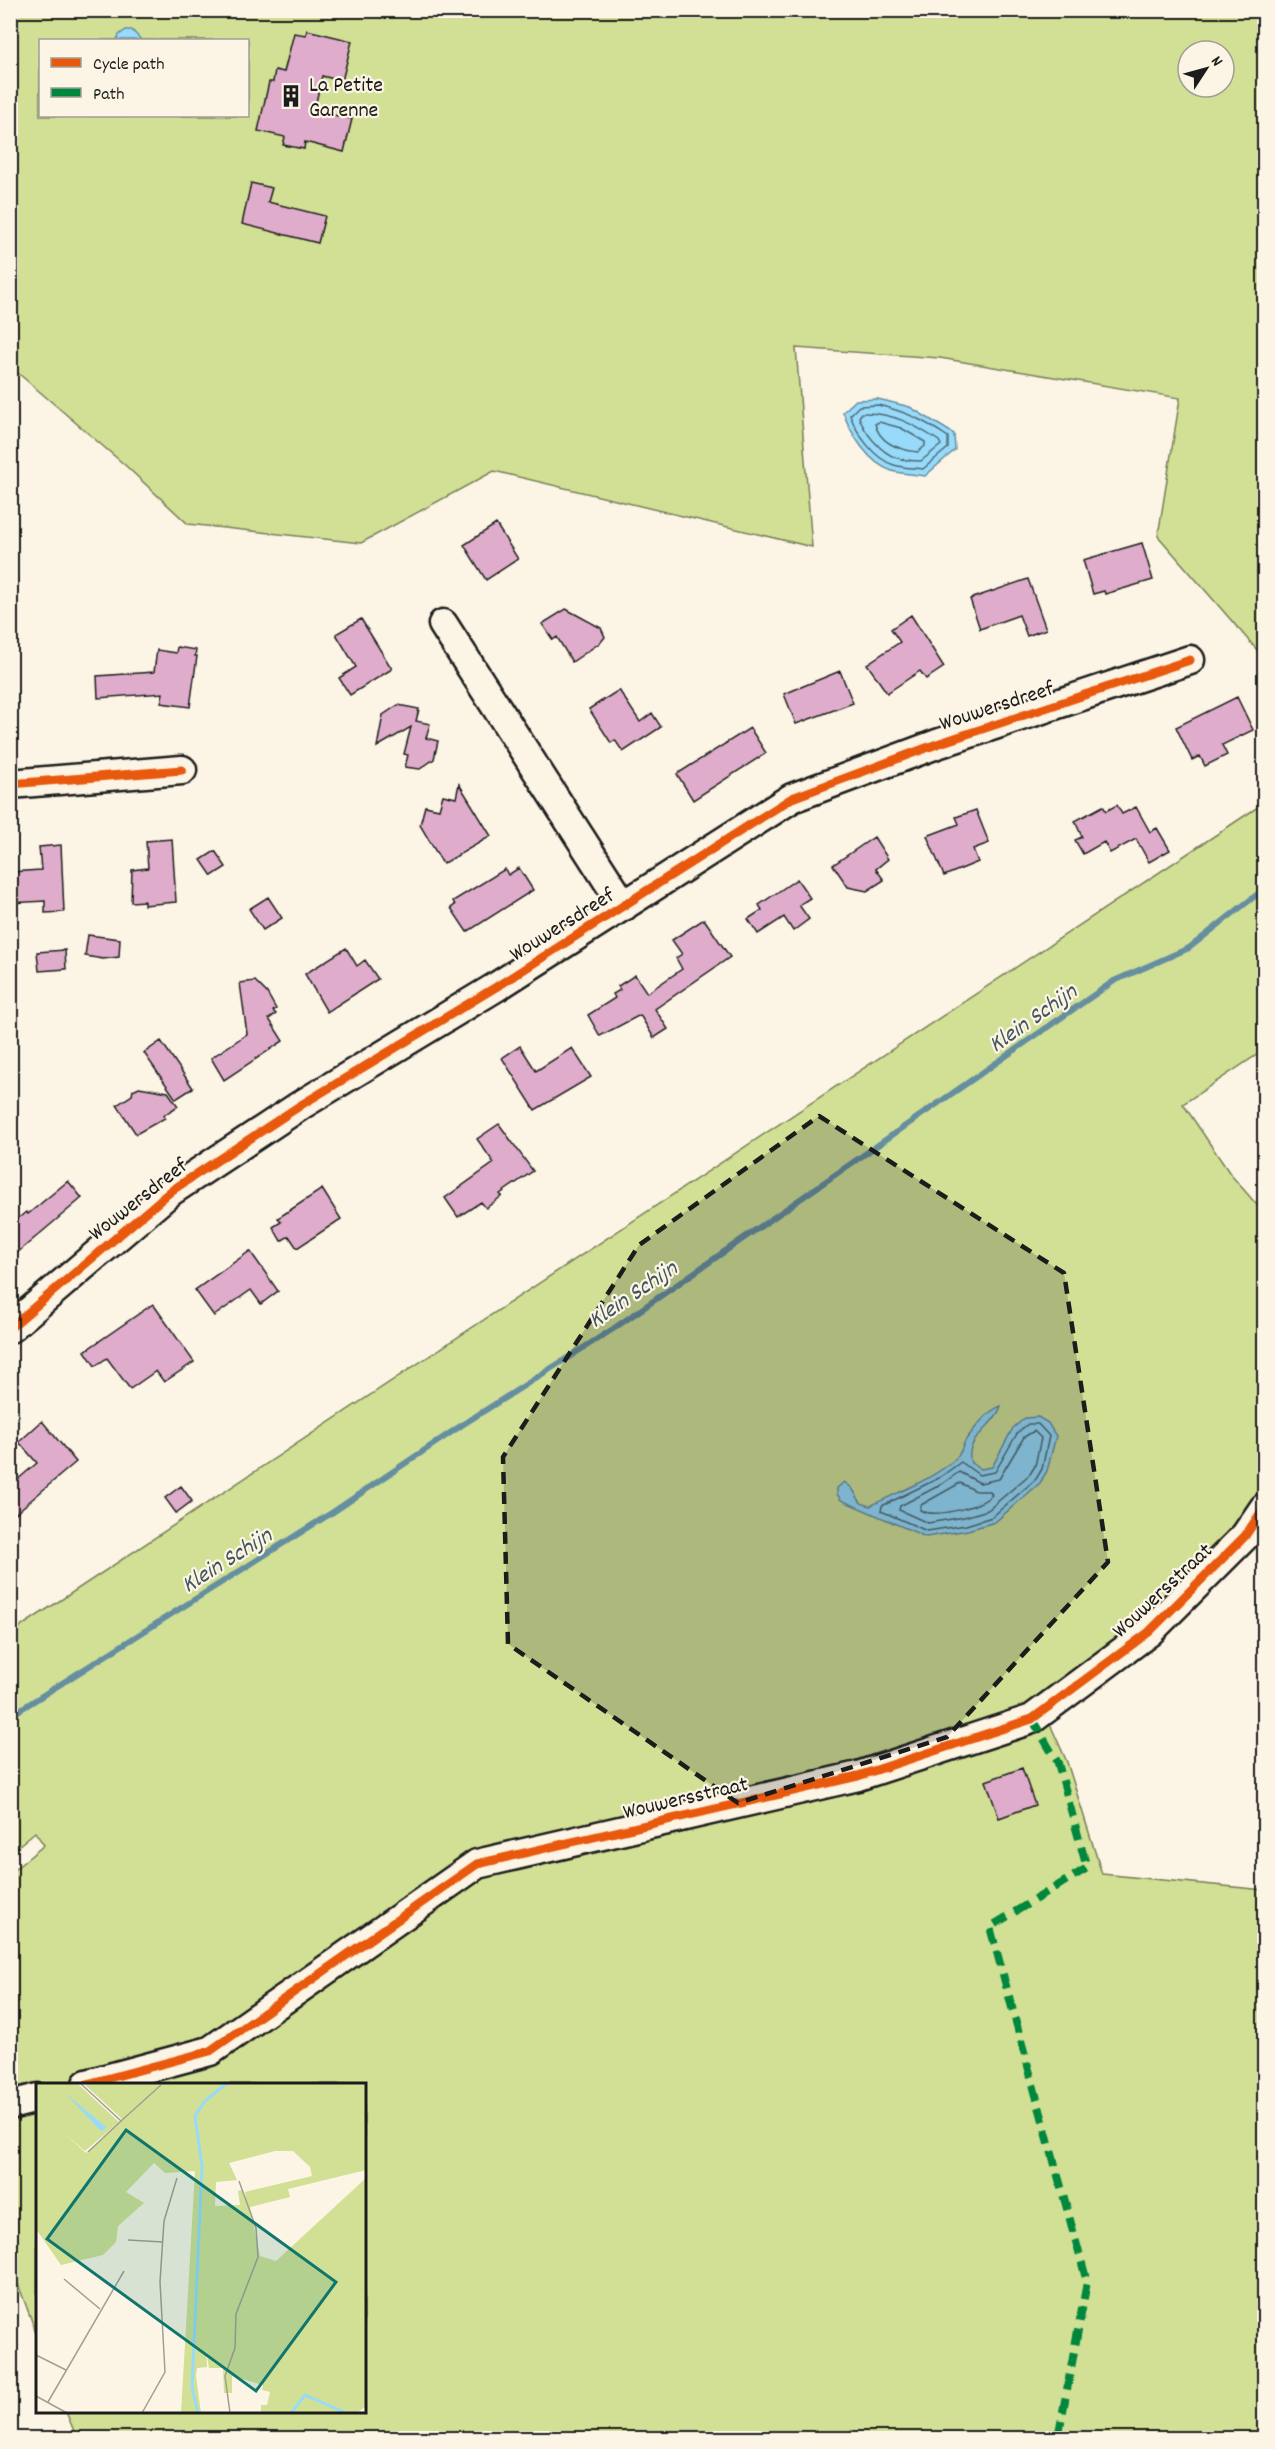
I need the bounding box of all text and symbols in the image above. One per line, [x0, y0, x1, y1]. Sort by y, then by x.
legend [39, 39, 249, 117]
north arrow [1176, 39, 1236, 99]
text: N [1204, 52, 1228, 72]
text: Cycle path [93, 53, 164, 78]
place label: La Petite Garenne [309, 71, 383, 127]
text: Path [93, 83, 125, 108]
building icon: La Petite Garenne [278, 83, 304, 109]
street label: Wouwersdreef [936, 674, 1060, 740]
street label: Wouwersdreef [504, 881, 622, 971]
water label: Klein Schijn [982, 976, 1086, 1062]
street label: Wouwersdreef [83, 1151, 196, 1250]
water label: Klein Schijn [582, 1253, 686, 1338]
water label: Klein Schijn [176, 1520, 280, 1603]
street label: Wouwersstraat [1106, 1537, 1221, 1646]
street label: Wouwersstraat [620, 1770, 751, 1829]
inset map [36, 2083, 366, 2413]

